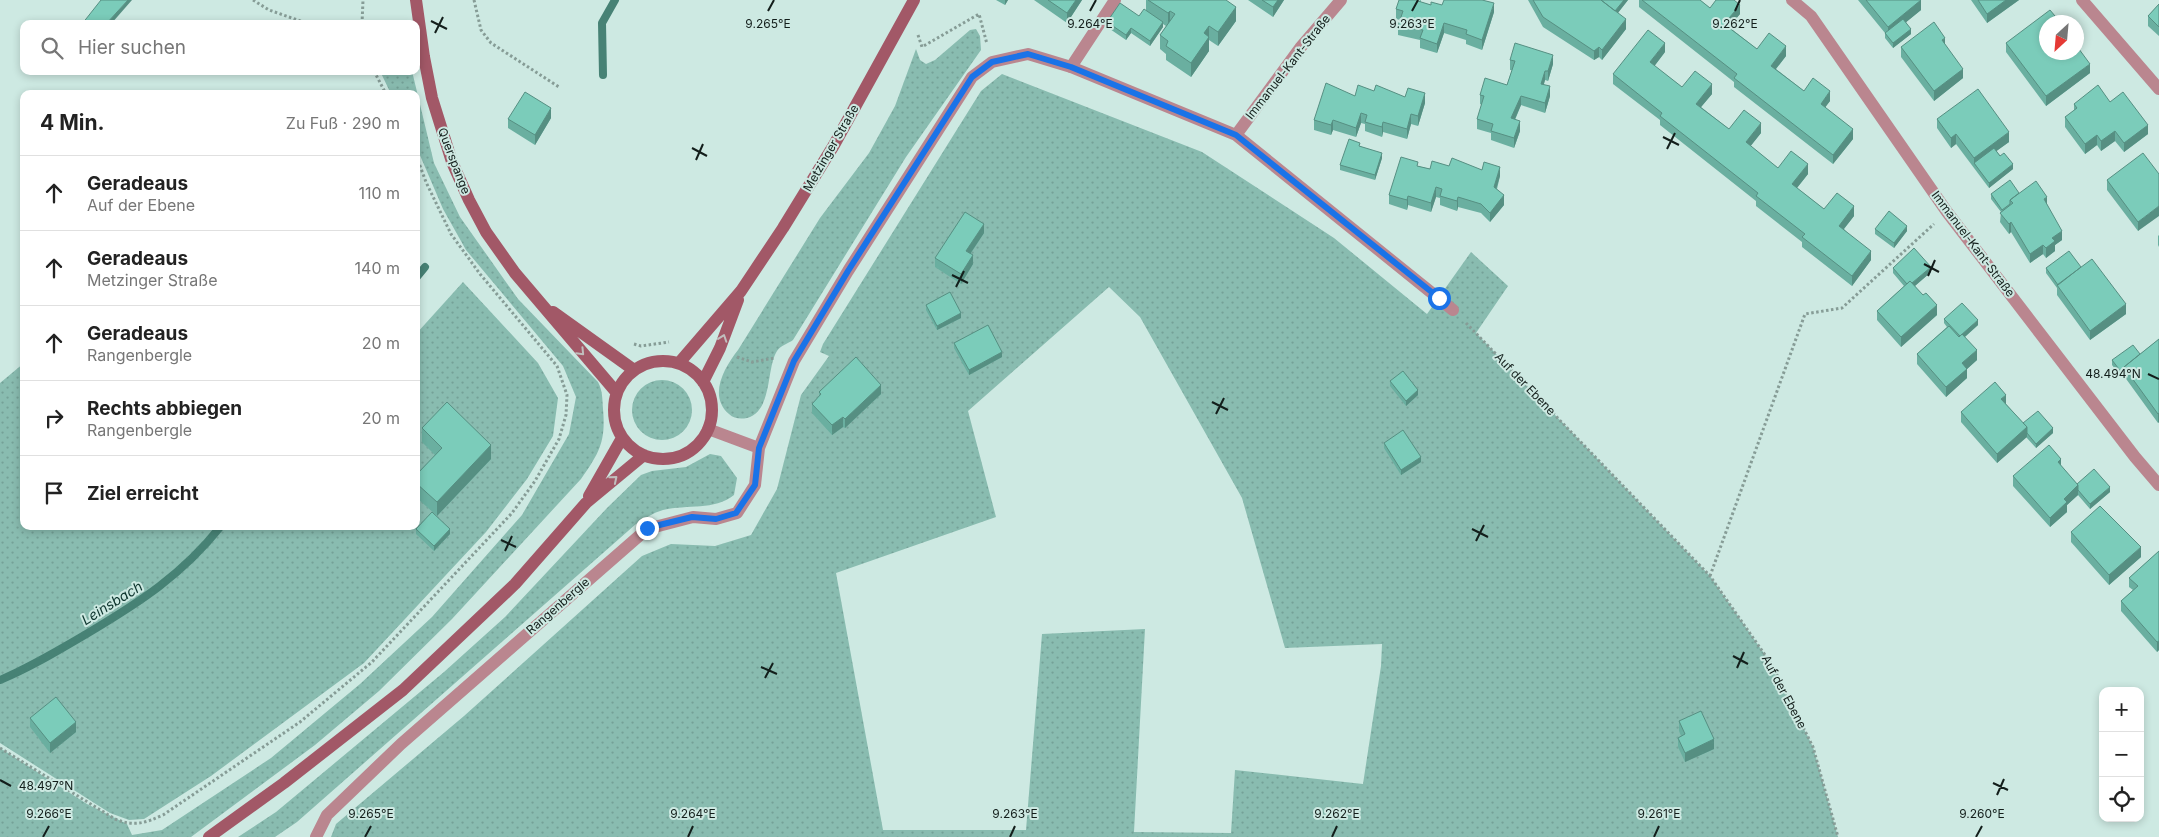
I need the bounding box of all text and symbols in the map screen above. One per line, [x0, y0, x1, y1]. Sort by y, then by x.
street label: Immanuel-Kant-Straße [1242, 11, 1333, 122]
north arrow [2039, 15, 2084, 60]
text: 9.265°E [745, 16, 791, 31]
text: 9.264°E [1067, 16, 1113, 31]
text: 9.263°E [1389, 16, 1435, 31]
text: 9.262°E [1712, 16, 1758, 31]
search box [20, 20, 420, 75]
icon: search [38, 34, 66, 62]
text: Hier suchen [78, 36, 186, 59]
street label: Metzinger Straße [800, 102, 862, 194]
text: 4 Min. [40, 110, 105, 135]
text: Zu Fuß · 290 m [286, 113, 400, 133]
street label: Querspange [435, 126, 474, 196]
text: Geradeaus [87, 172, 188, 195]
icon: ahead [40, 179, 68, 207]
text: 110 m [358, 183, 400, 203]
street label: Immanuel-Kant-Straße [1929, 188, 2018, 300]
text: Auf der Ebene [87, 195, 195, 215]
text: Geradeaus [87, 247, 188, 270]
icon: ahead [40, 254, 68, 282]
text: 140 m [355, 258, 400, 278]
text: Metzinger Straße [87, 270, 218, 290]
route start [1428, 287, 1451, 310]
text: Geradeaus [87, 322, 188, 345]
icon: ahead [40, 329, 68, 357]
text: 20 m [362, 333, 400, 353]
one-way arrow [717, 334, 727, 342]
text: Rangenbergle [87, 345, 192, 365]
one-way arrow [575, 346, 584, 355]
street label: Auf der Ebene [1492, 349, 1559, 418]
text: 48.494°N [2085, 366, 2141, 381]
text: Rechts abbiegen [87, 397, 242, 420]
icon: right [40, 404, 68, 432]
text: 20 m [362, 408, 400, 428]
text: Rangenbergle [87, 420, 192, 440]
one-way arrow [609, 475, 618, 484]
icon: arrive [40, 479, 68, 507]
text: Ziel erreicht [87, 482, 199, 505]
route end [636, 517, 659, 540]
street label: Rangenbergle [523, 574, 592, 637]
water label: Leinsbach [78, 577, 145, 628]
street label: Auf der Ebene [1759, 652, 1810, 731]
map controls [2099, 687, 2144, 822]
button: + [2099, 687, 2144, 732]
button: − [2099, 732, 2144, 777]
button: locate [2099, 777, 2144, 822]
text: 48.497°N [19, 778, 73, 793]
text: 9.266°E [26, 806, 72, 821]
text: 9.265°E [348, 806, 394, 821]
text: 9.264°E [670, 806, 716, 821]
text: 9.263°E [992, 806, 1038, 821]
text: 9.262°E [1314, 806, 1360, 821]
text: 9.261°E [1638, 806, 1680, 821]
text: 9.260°E [1959, 806, 2005, 821]

